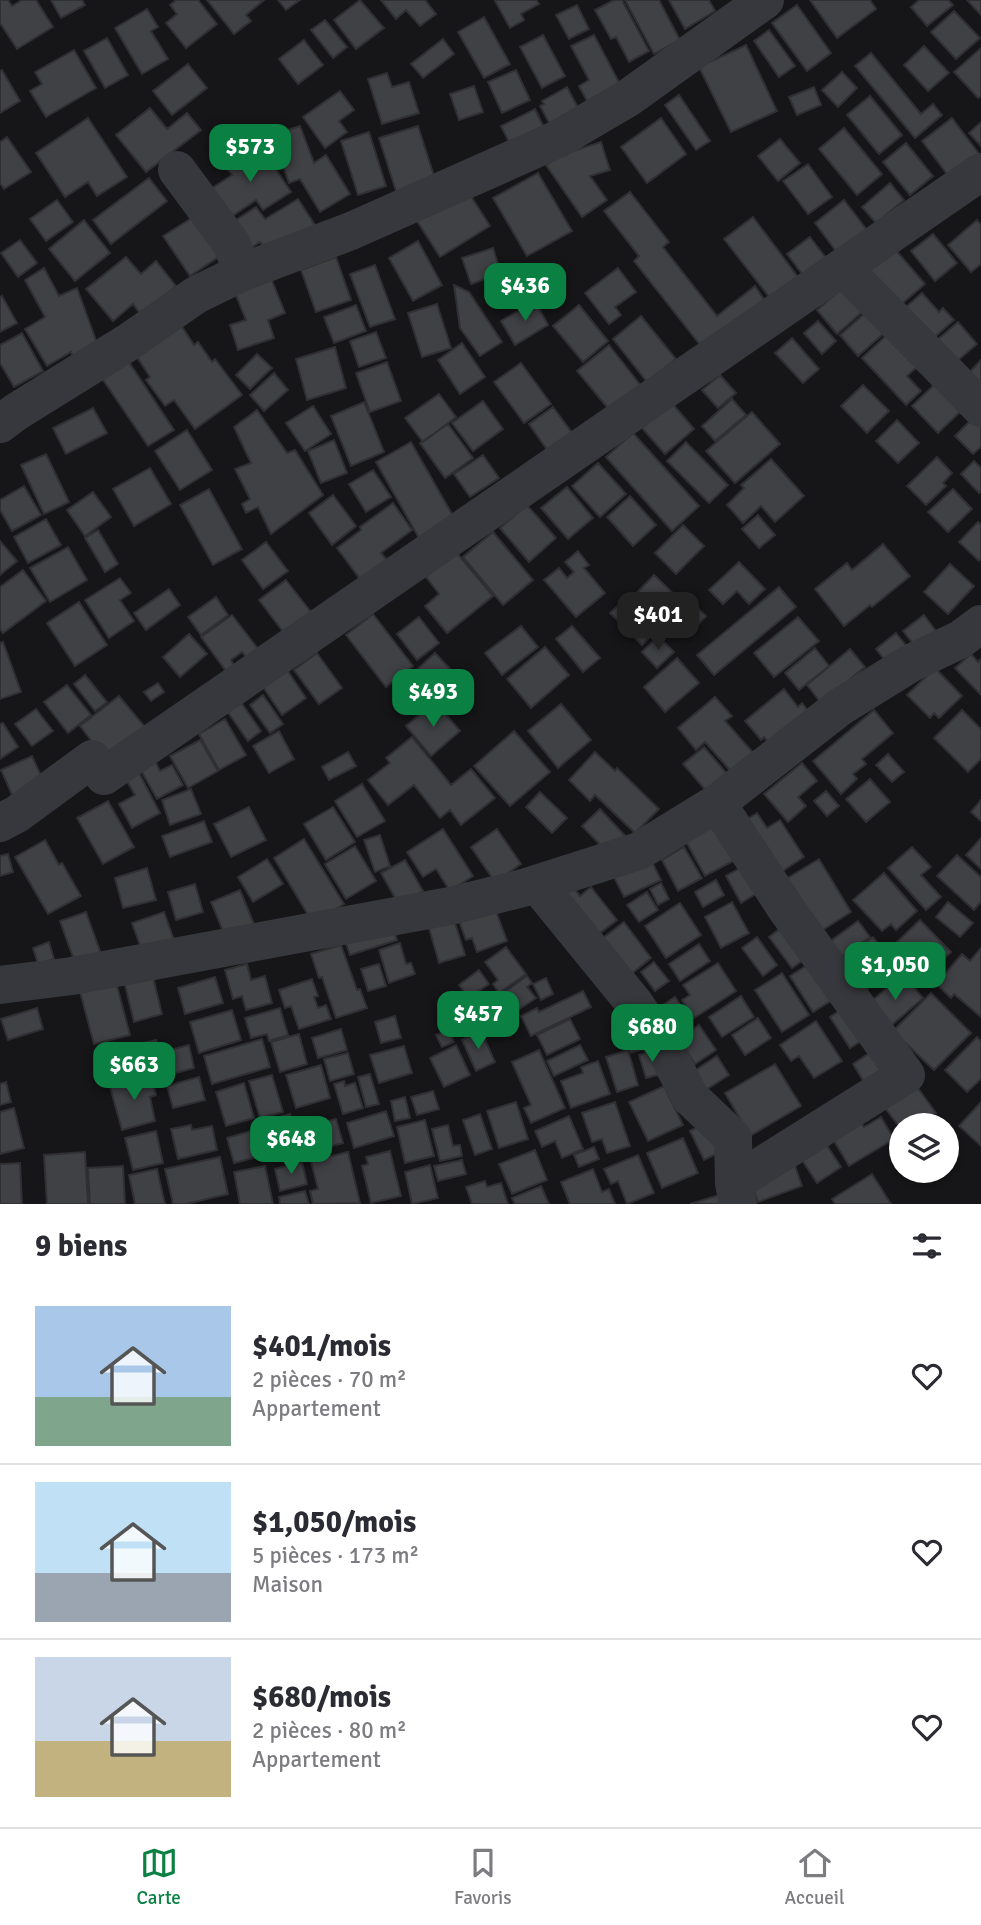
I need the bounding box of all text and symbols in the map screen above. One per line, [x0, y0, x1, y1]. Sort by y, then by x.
pin: $573 [209, 124, 291, 184]
text: $573 [225, 132, 275, 161]
pin: $436 [484, 264, 566, 323]
text: $436 [500, 271, 550, 300]
pin: $401 [617, 592, 699, 652]
text: $401 [633, 600, 683, 629]
pin: $493 [392, 670, 474, 729]
text: $493 [408, 677, 458, 706]
pin: $1,050 [838, 942, 952, 1002]
text: $1,050 [861, 950, 929, 979]
pin: $457 [437, 992, 519, 1051]
text: $457 [453, 999, 503, 1028]
pin: $680 [611, 1004, 693, 1064]
text: $680 [627, 1012, 677, 1041]
pin: $663 [93, 1042, 175, 1102]
text: $663 [109, 1050, 159, 1079]
map controls [889, 1113, 959, 1183]
button: layers [889, 1113, 959, 1183]
pin: $648 [250, 1116, 332, 1176]
text: $648 [266, 1124, 316, 1153]
icon: filters [908, 1227, 946, 1265]
text: 9 biens [35, 1228, 127, 1265]
text: $401/mois [252, 1328, 391, 1365]
icon: home [91, 1334, 175, 1418]
icon: heart [908, 1357, 946, 1395]
text: 2 pièces · 70 m² [252, 1365, 407, 1394]
text: Appartement [252, 1394, 381, 1423]
text: $1,050/mois [252, 1504, 416, 1541]
icon: home [91, 1510, 175, 1594]
icon: heart [908, 1533, 946, 1571]
text: 5 pièces · 173 m² [252, 1541, 419, 1570]
text: Maison [252, 1570, 323, 1599]
text: $680/mois [252, 1679, 391, 1716]
icon: home [91, 1685, 175, 1769]
icon: heart [908, 1708, 946, 1746]
text: 2 pièces · 80 m² [252, 1716, 407, 1745]
text: Appartement [252, 1745, 381, 1774]
tab: Carte [137, 1844, 181, 1910]
tab: Favoris [454, 1844, 512, 1910]
tab: Accueil [785, 1844, 844, 1910]

